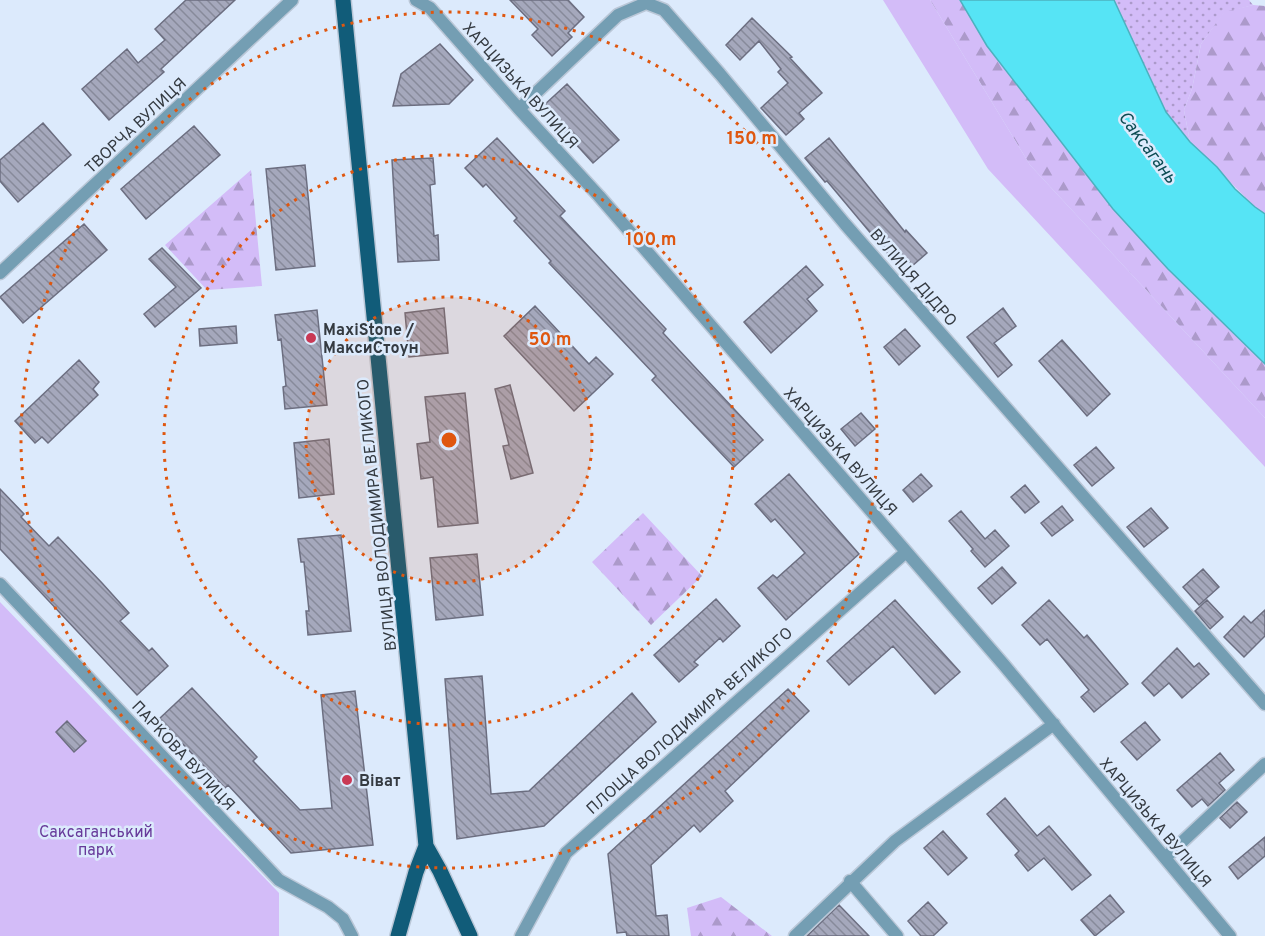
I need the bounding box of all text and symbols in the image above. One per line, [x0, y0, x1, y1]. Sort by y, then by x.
street label: ХАРЦИЗЬКА ВУЛИЦЯ [457, 19, 582, 154]
street label: ТВОРЧА ВУЛИЦЯ [81, 74, 191, 179]
water label: Саксагань [1112, 107, 1182, 189]
text: 150 m [727, 128, 777, 151]
street label: ВУЛИЦЯ ДІДРО [865, 225, 960, 331]
text: 100 m [625, 229, 677, 252]
place label: MaxiStone / МаксиСтоун [323, 321, 419, 359]
text: 50 m [528, 329, 572, 352]
marker: MaxiStone / МаксиСтоун [304, 331, 318, 345]
street label: ВУЛИЦЯ ВОЛОДИМИРА ВЕЛИКОГО [354, 378, 402, 652]
street label: ХАРЦИЗЬКА ВУЛИЦЯ [778, 384, 901, 521]
centre of rings [439, 430, 459, 450]
street label: ПЛОЩА ВОЛОДИМИРА ВЕЛИКОГО [583, 623, 798, 820]
street label: ПАРКОВА ВУЛИЦЯ [127, 697, 239, 815]
street label: ХАРЦИЗЬКА ВУЛИЦЯ [1094, 754, 1215, 892]
place label: Віват [359, 772, 401, 792]
marker: Віват [340, 773, 354, 787]
park label: Саксаганський парк [39, 823, 153, 861]

